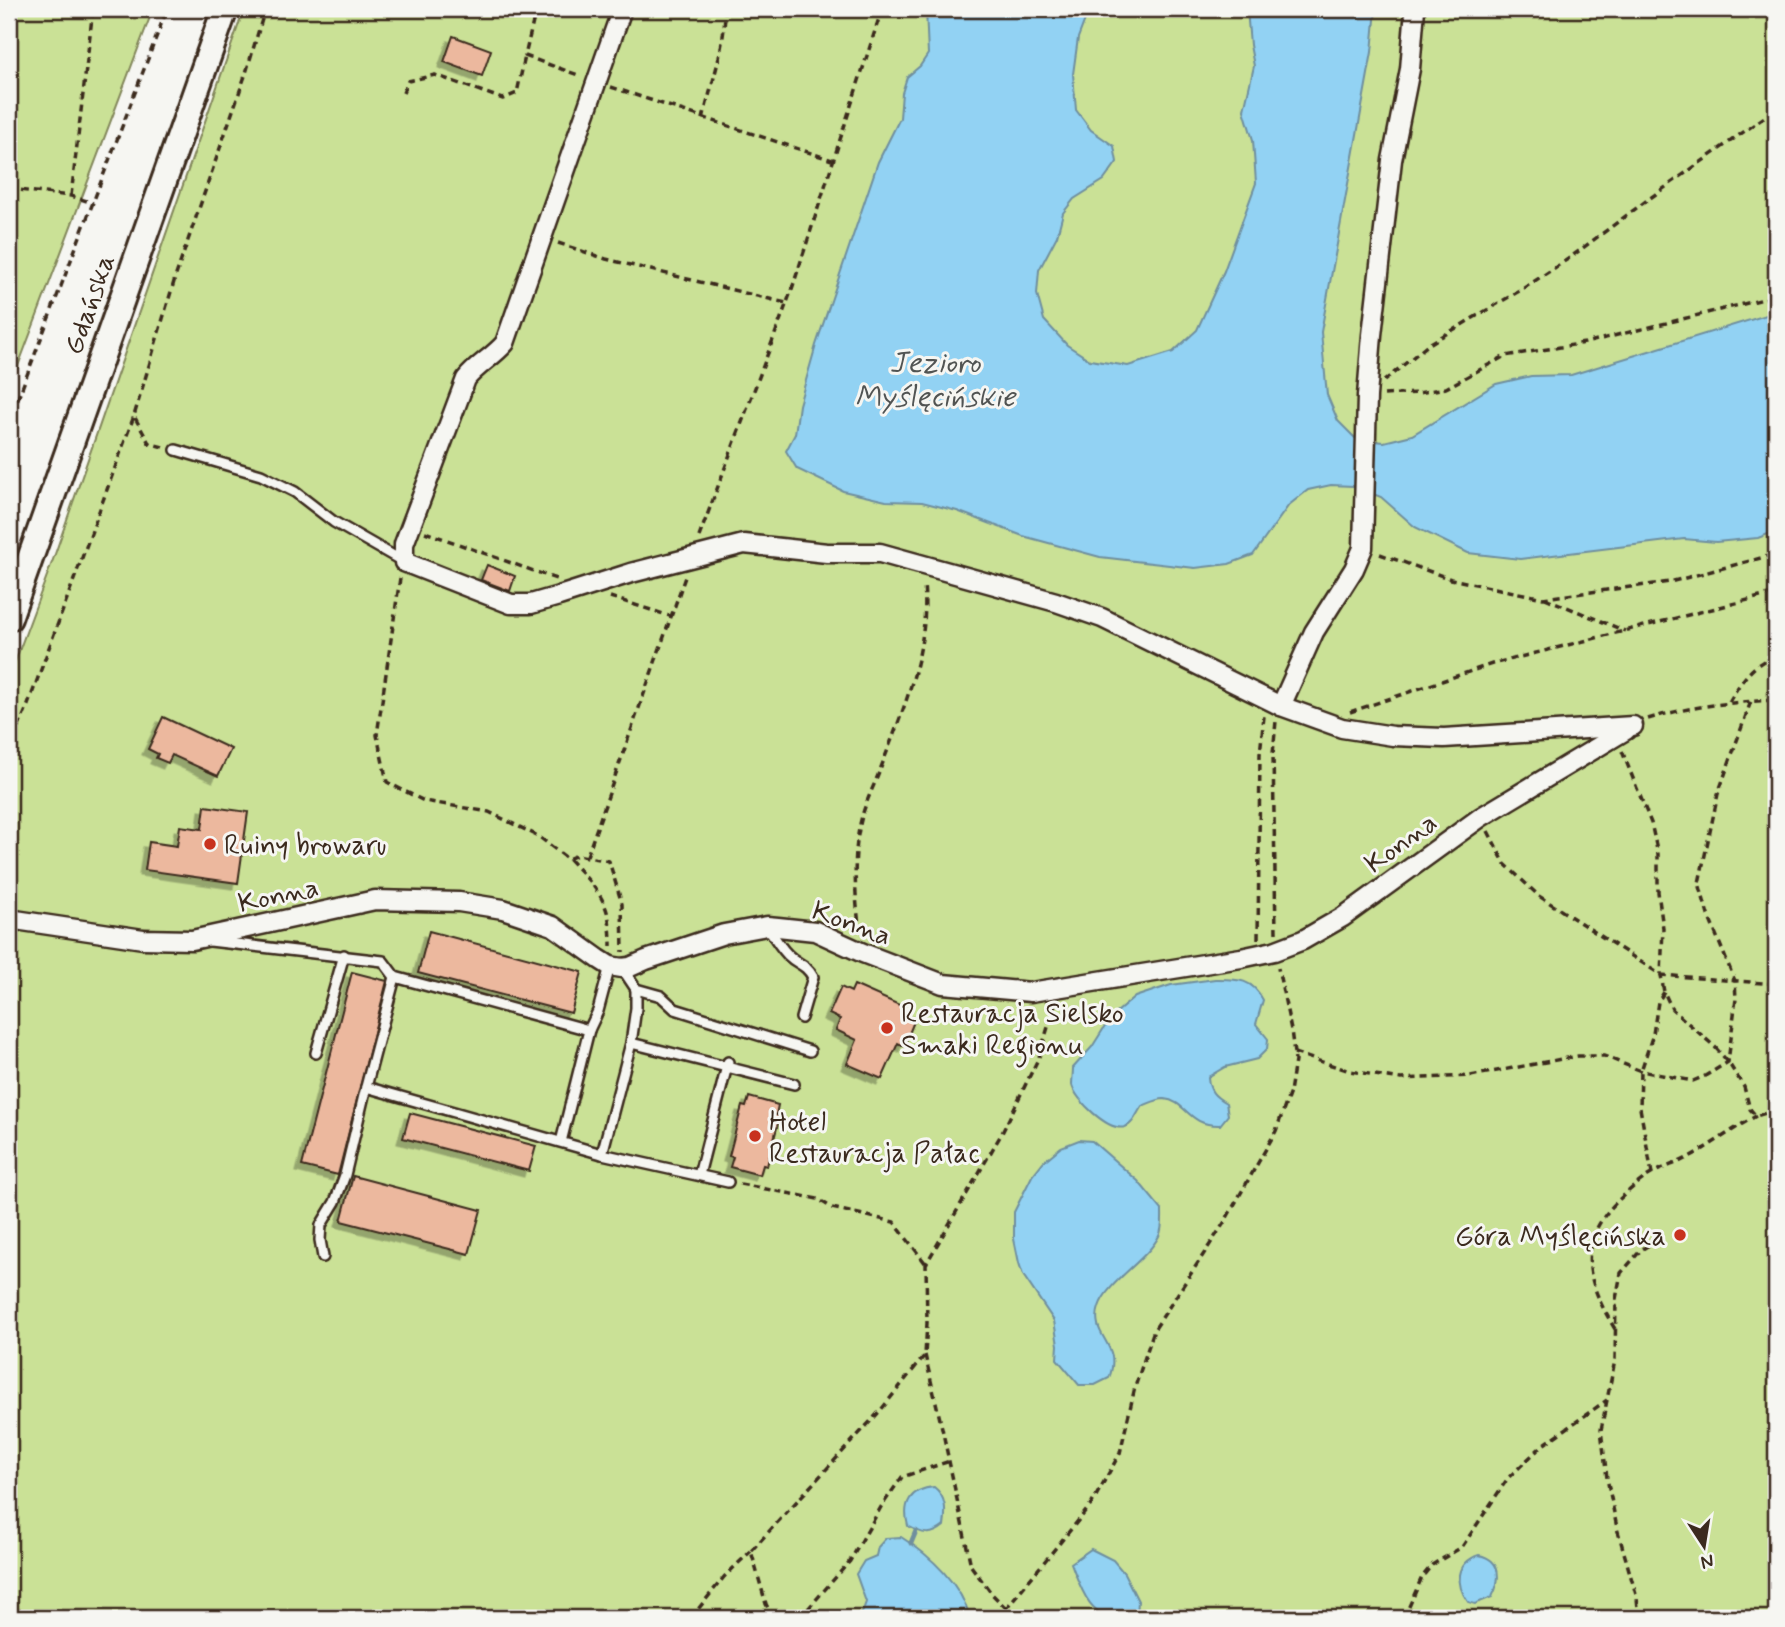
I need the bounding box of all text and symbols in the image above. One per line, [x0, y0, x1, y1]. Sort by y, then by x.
street label: Gdańska [56, 250, 125, 360]
water label: Jezioro Myślęcińskie [855, 344, 1017, 417]
street label: Konna [1358, 805, 1445, 883]
place label: Ruiny browaru [224, 828, 387, 865]
marker: Ruiny browaru [202, 836, 218, 852]
street label: Konna [235, 870, 322, 923]
street label: Konna [807, 893, 896, 956]
place label: Restauracja Sielsko Smaki Regionu [901, 996, 1124, 1068]
marker: Restauracja Sielsko Smaki Regionu [879, 1020, 895, 1036]
place label: Hotel Restauracja Pałac [769, 1104, 980, 1173]
marker: Hotel Restauracja Pałac [747, 1128, 763, 1144]
place label: Góra Myślęcińska [1455, 1219, 1666, 1256]
marker: Góra Myślęcińska [1672, 1227, 1688, 1243]
north arrow [1670, 1512, 1740, 1582]
text: N [1698, 1548, 1716, 1575]

